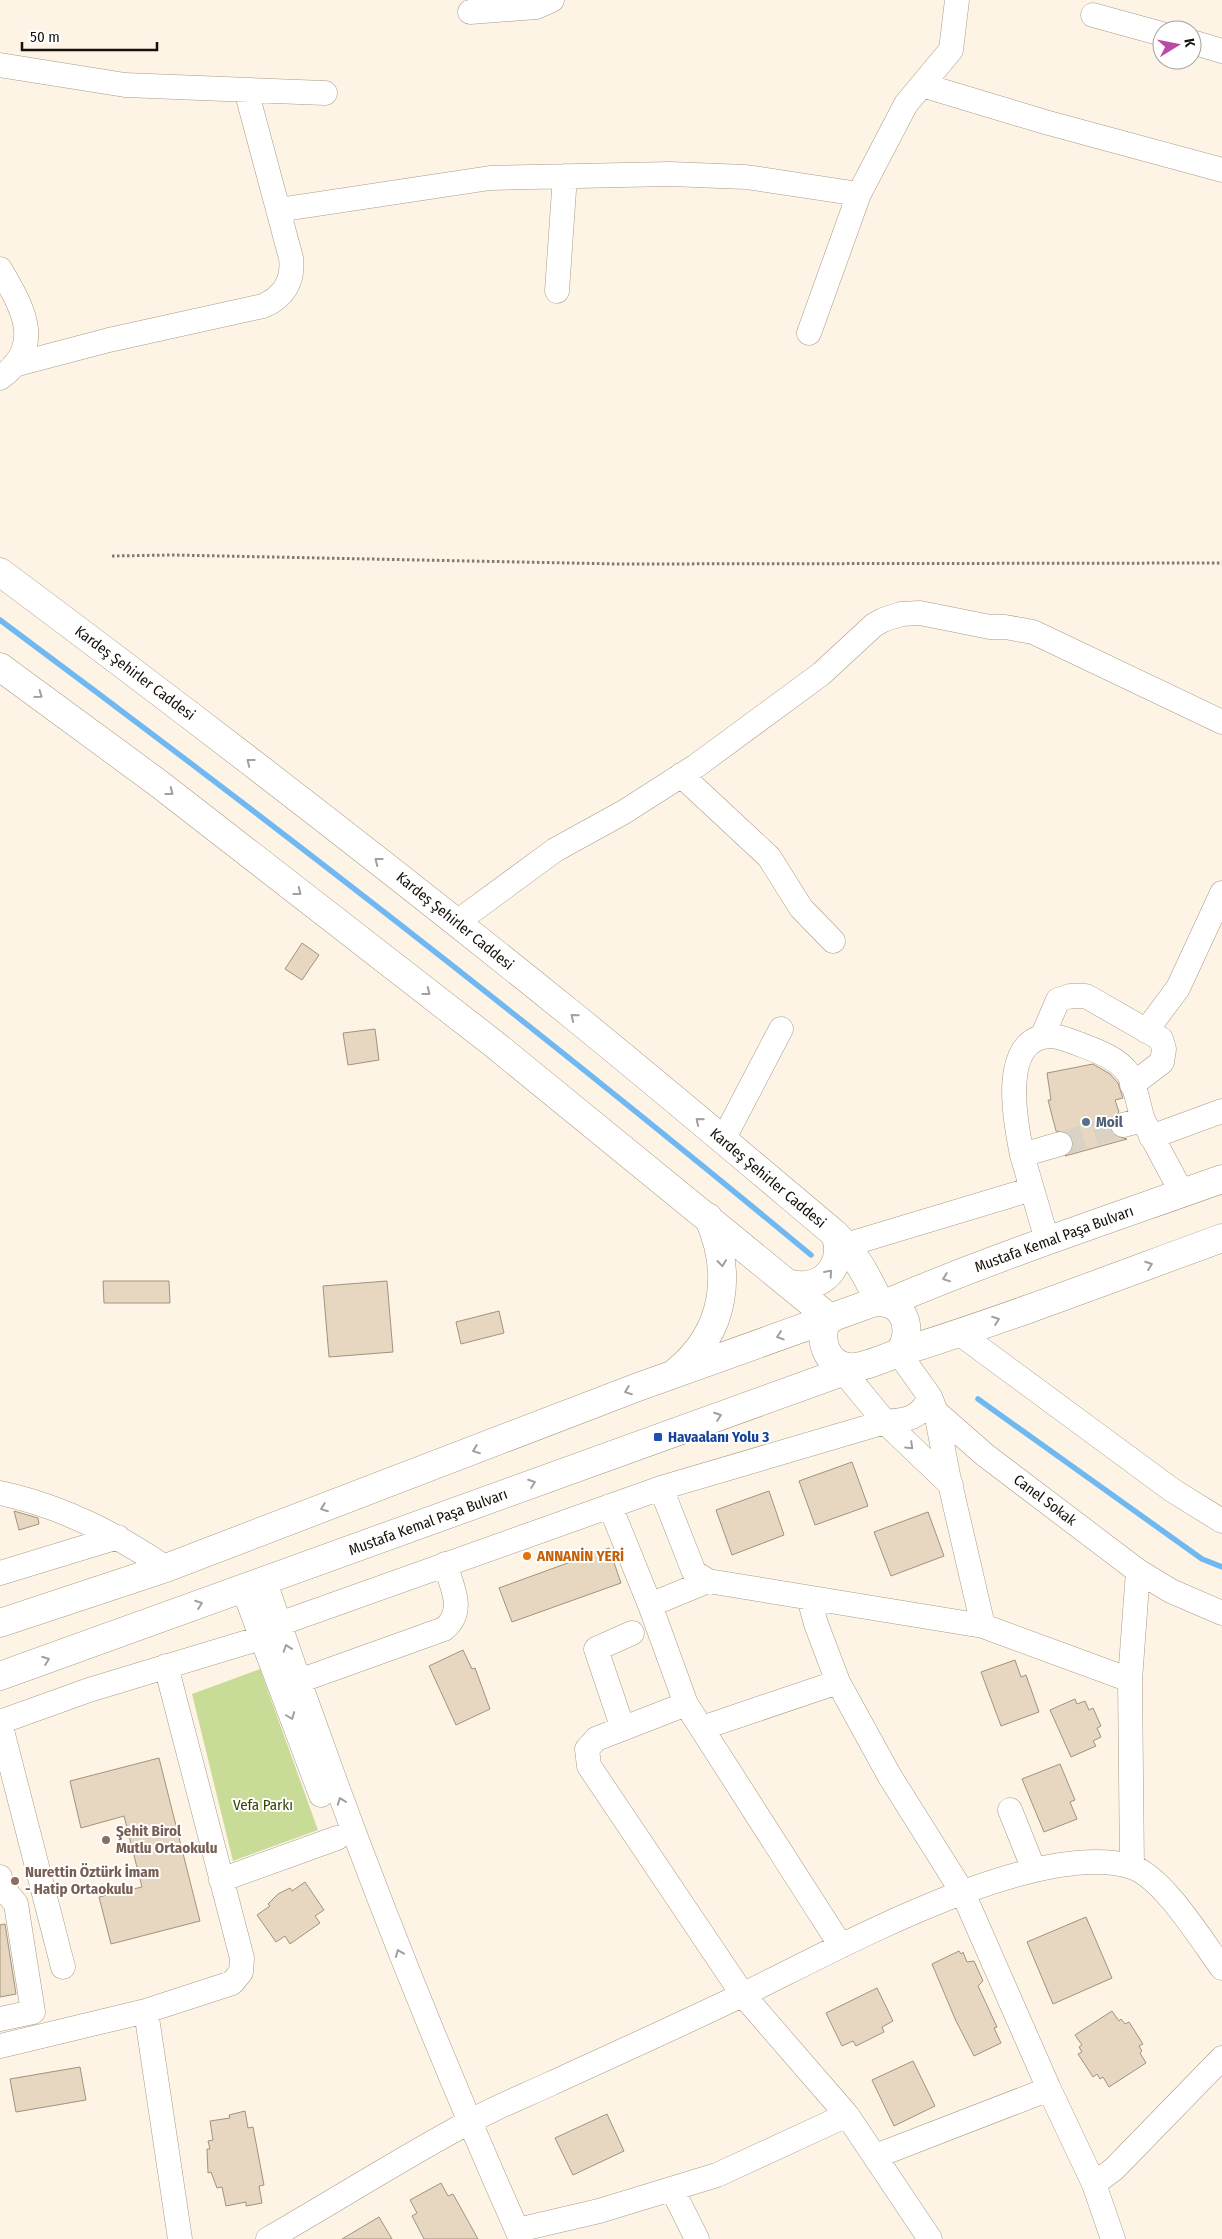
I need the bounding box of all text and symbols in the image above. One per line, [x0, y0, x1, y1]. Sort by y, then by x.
scale bar [22, 20, 158, 52]
north arrow [1152, 20, 1202, 70]
text: 50 m [30, 28, 60, 46]
text: K [1180, 37, 1199, 49]
street label: Kardeş Şehirler Caddesi [71, 622, 199, 724]
one-way arrow [33, 690, 42, 698]
one-way arrow [247, 759, 256, 767]
one-way arrow [164, 786, 174, 795]
one-way arrow [375, 858, 384, 867]
street label: Kardeş Şehirler Caddesi [393, 868, 517, 974]
one-way arrow [292, 886, 301, 894]
one-way arrow [421, 986, 430, 995]
one-way arrow [571, 1014, 580, 1022]
place label: Moil [1096, 1113, 1124, 1131]
marker: Moil [1080, 1116, 1092, 1128]
one-way arrow [696, 1118, 705, 1126]
street label: Kardeş Şehirler Caddesi [706, 1124, 830, 1232]
street label: Mustafa Kemal Paşa Bulvarı [972, 1202, 1136, 1276]
one-way arrow [716, 1259, 727, 1267]
one-way arrow [1144, 1261, 1152, 1271]
one-way arrow [823, 1270, 832, 1279]
one-way arrow [942, 1272, 950, 1282]
one-way arrow [991, 1316, 999, 1326]
one-way arrow [777, 1330, 785, 1340]
one-way arrow [624, 1385, 632, 1395]
one-way arrow [713, 1412, 722, 1422]
place label: Havaalanı Yolu 3 [668, 1428, 769, 1446]
marker: Havaalanı Yolu 3 [652, 1431, 664, 1443]
one-way arrow [905, 1440, 914, 1449]
one-way arrow [472, 1443, 481, 1454]
street label: Canel Sokak [1010, 1471, 1080, 1529]
one-way arrow [528, 1479, 536, 1489]
street label: Mustafa Kemal Paşa Bulvarı [346, 1485, 510, 1559]
one-way arrow [320, 1502, 329, 1512]
place label: ANNANİN YERİ [536, 1547, 624, 1565]
marker: ANNANİN YERİ [521, 1550, 533, 1562]
one-way arrow [194, 1600, 202, 1610]
one-way arrow [283, 1644, 293, 1653]
one-way arrow [41, 1656, 50, 1666]
one-way arrow [285, 1711, 295, 1720]
park label: Vefa Parkı [233, 1796, 293, 1814]
one-way arrow [337, 1797, 347, 1806]
place label: Şehit Birol Mutlu Ortaokulu [116, 1822, 217, 1857]
marker: Şehit Birol Mutlu Ortaokulu [100, 1834, 112, 1846]
place label: Nurettin Öztürk İmam - Hatip Ortaokulu [25, 1863, 159, 1898]
marker: Nurettin Öztürk İmam - Hatip Ortaokulu [9, 1875, 21, 1887]
one-way arrow [394, 1949, 405, 1958]

